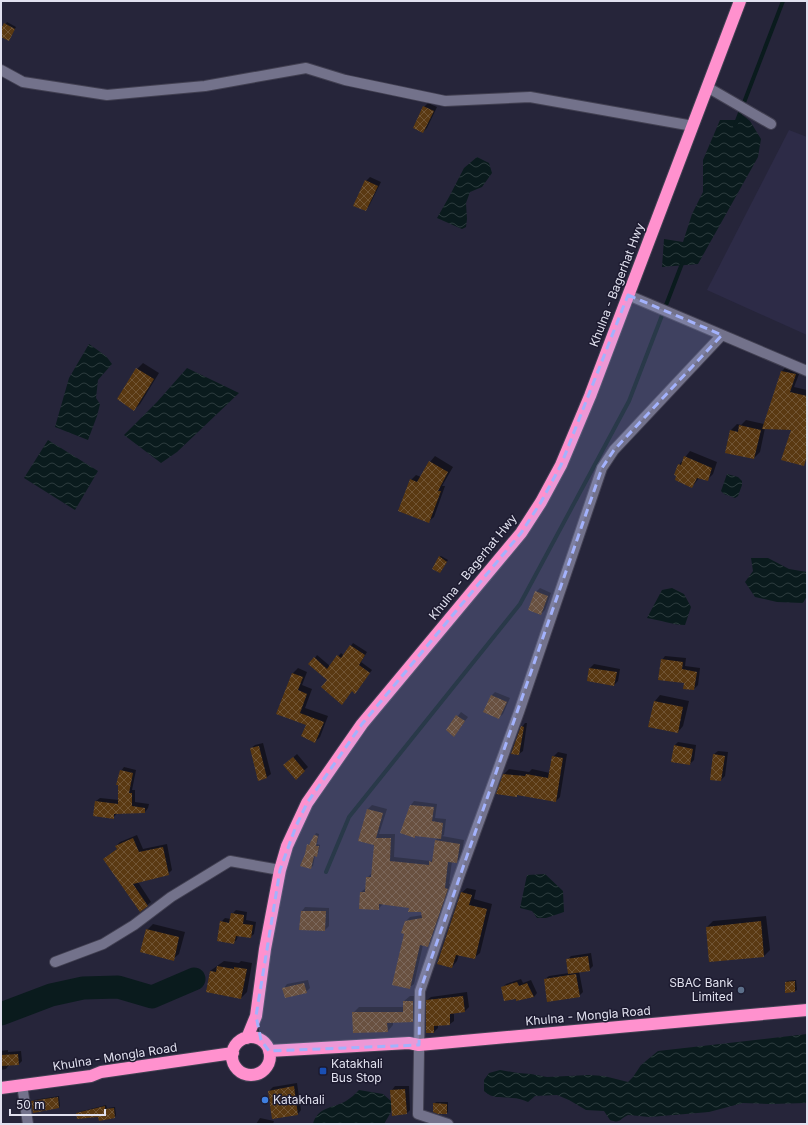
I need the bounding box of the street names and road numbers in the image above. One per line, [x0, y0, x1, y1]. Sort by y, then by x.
street label: Khulna - Bagerhat Hwy [586, 221, 647, 349]
street label: Khulna - Bagerhat Hwy [425, 511, 520, 623]
street label: Khulna - Mongla Road [525, 1003, 651, 1028]
street label: Khulna - Mongla Road [52, 1039, 178, 1074]

